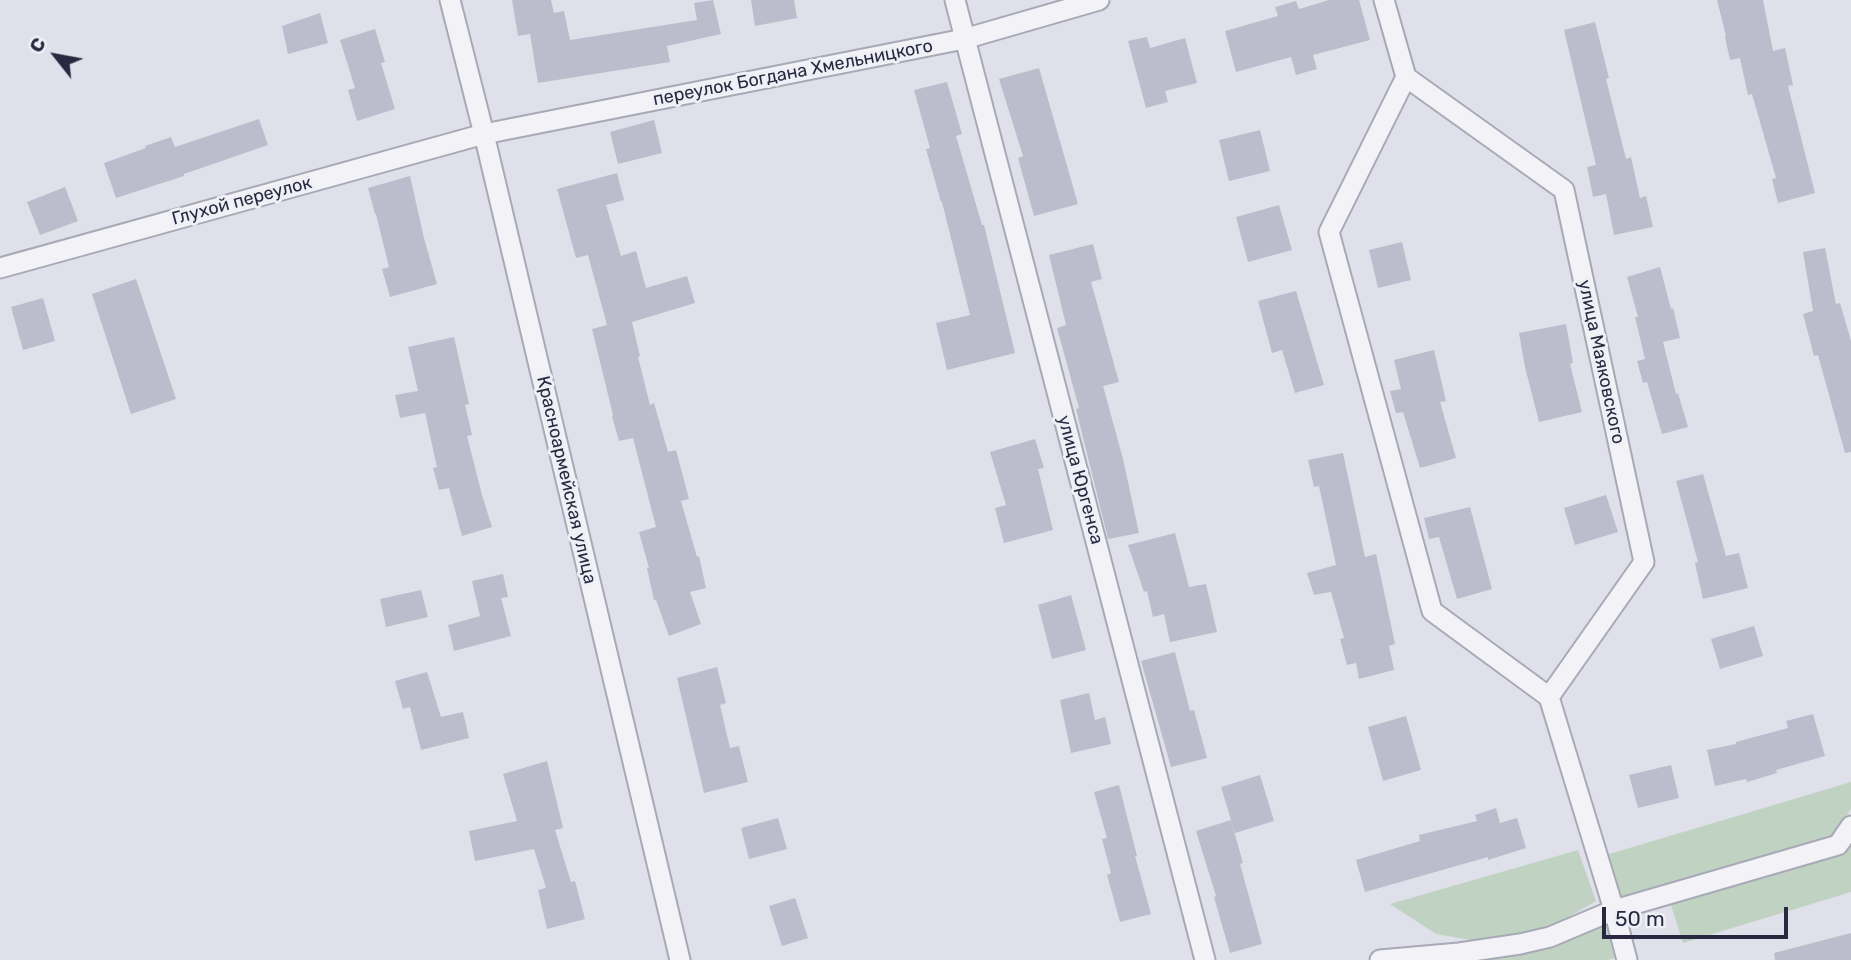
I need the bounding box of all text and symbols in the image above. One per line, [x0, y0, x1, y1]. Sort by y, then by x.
north arrow [21, 21, 91, 91]
text: С [24, 33, 51, 57]
street label: переулок Богдана Хмельницкого [651, 35, 935, 111]
street label: Глухой переулок [170, 172, 314, 230]
street label: улица Маяковского [1573, 278, 1629, 446]
street label: Красноармейская улица [532, 374, 600, 586]
street label: улица Юргенса [1052, 413, 1108, 547]
scale bar [1606, 894, 1792, 938]
text: 50 m [1615, 906, 1665, 931]

